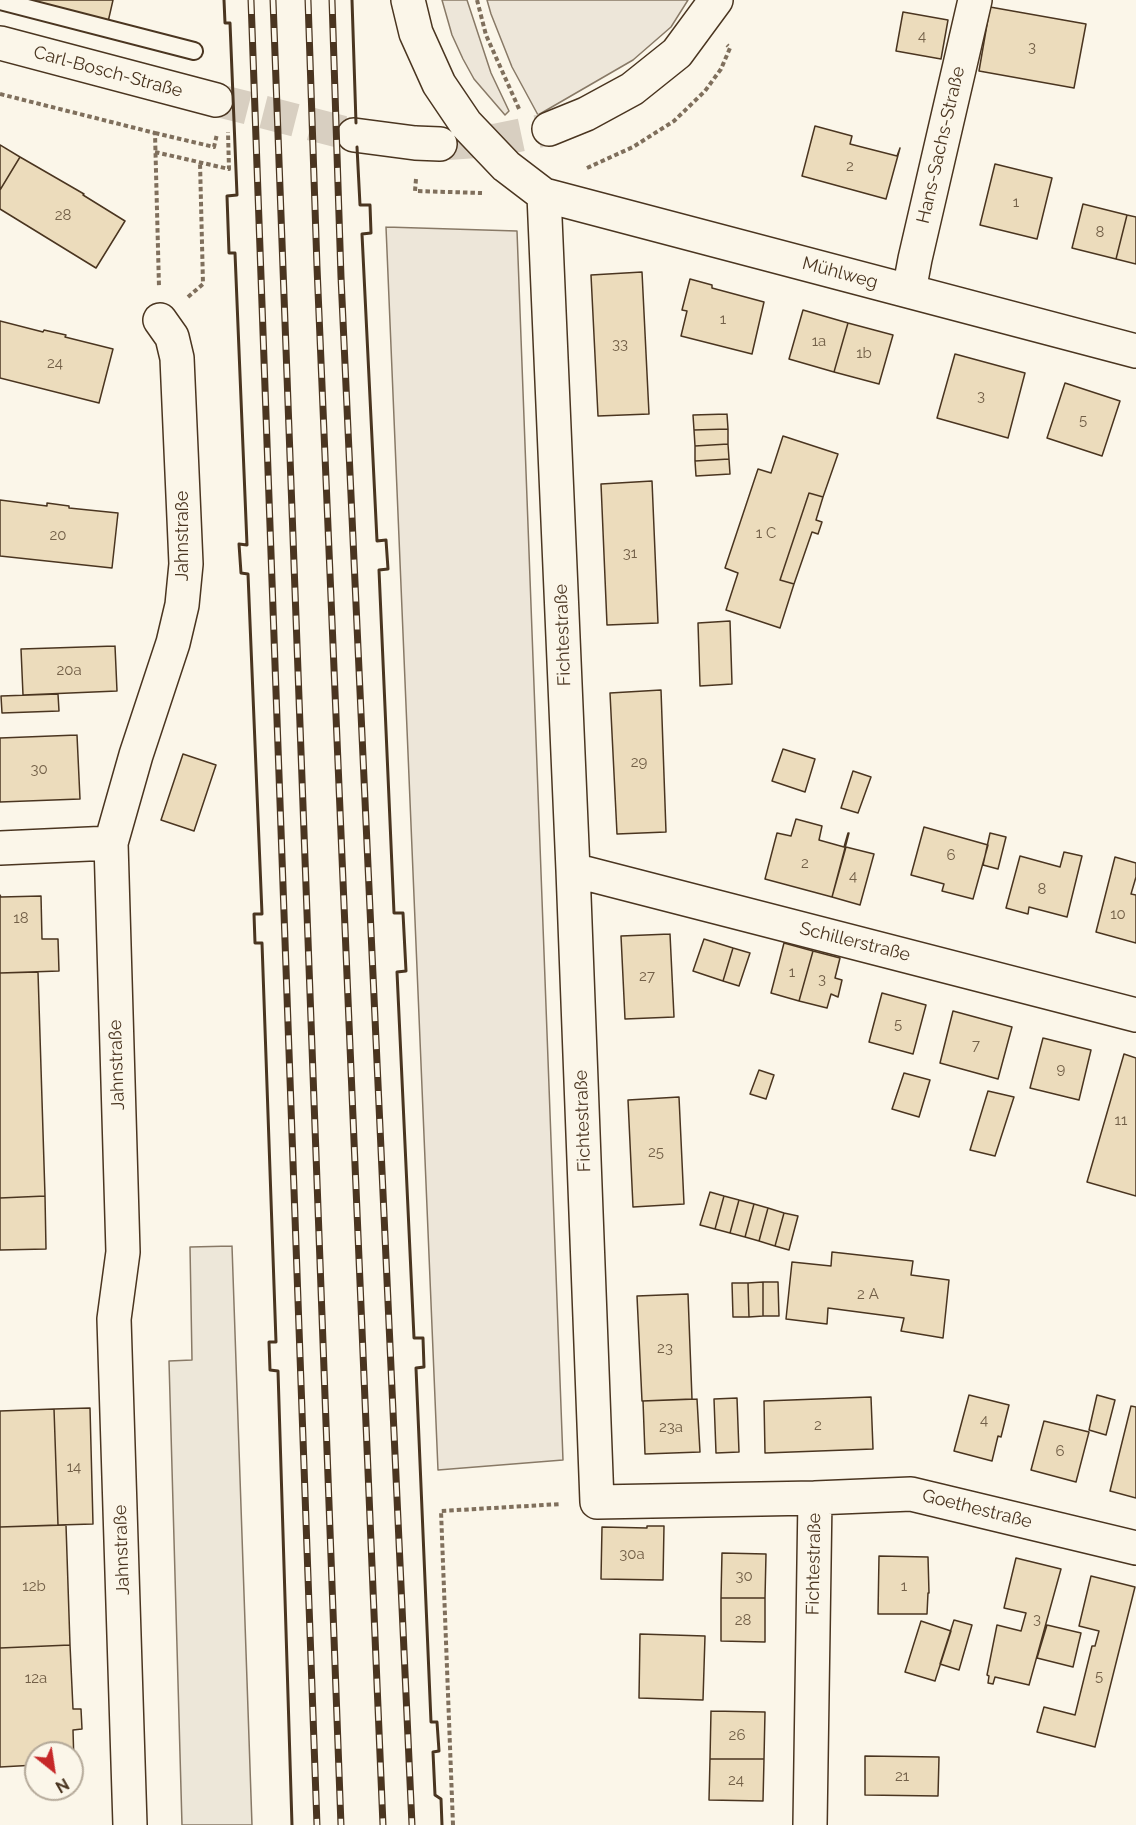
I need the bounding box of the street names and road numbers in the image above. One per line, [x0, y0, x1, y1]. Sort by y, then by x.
street label: Carl-Bosch-Straße [31, 42, 185, 102]
street label: Hans-Sachs-Straße [912, 64, 970, 226]
street label: Mühlweg [800, 253, 880, 293]
street label: Jahnstraße [172, 491, 194, 581]
street label: Fichtestraße [550, 583, 576, 687]
street label: Schillerstraße [797, 918, 913, 966]
street label: Jahnstraße [105, 1019, 129, 1111]
street label: Fichtestraße [570, 1069, 596, 1173]
street label: Goethestraße [920, 1485, 1034, 1533]
street label: Jahnstraße [110, 1504, 134, 1596]
street label: Fichtestraße [802, 1513, 826, 1615]

